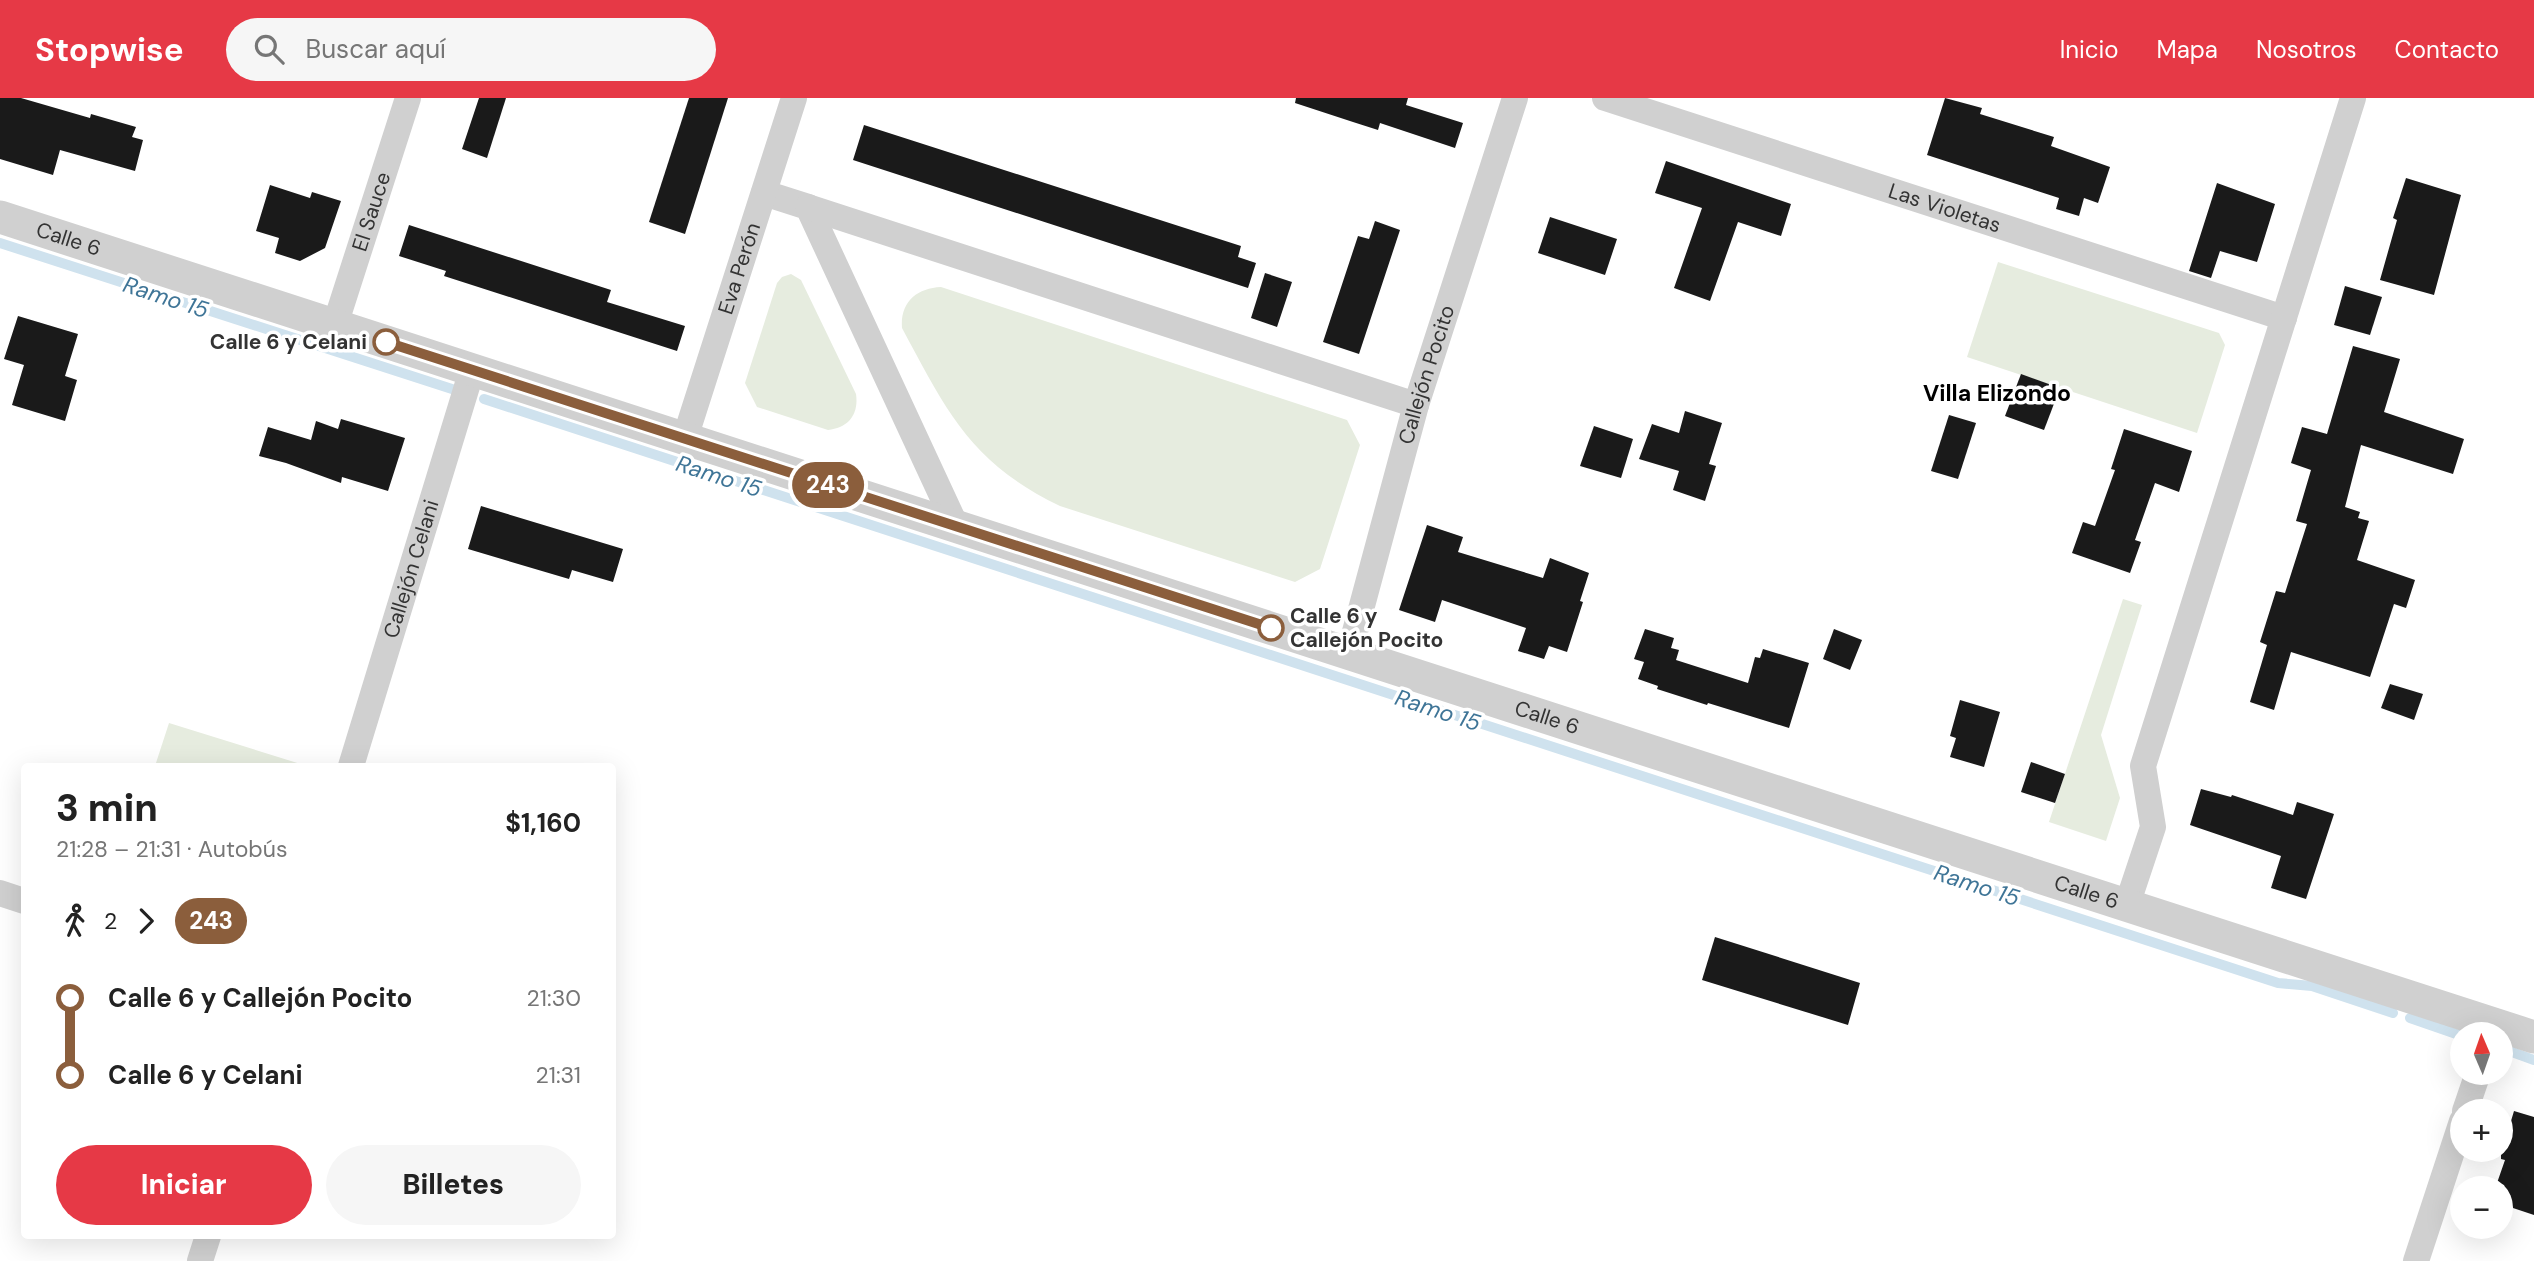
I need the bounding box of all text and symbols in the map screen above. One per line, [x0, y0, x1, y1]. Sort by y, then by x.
search box [226, 18, 716, 81]
text: Stopwise [35, 28, 184, 71]
icon: search [250, 30, 288, 68]
text: Buscar aquí [306, 32, 446, 66]
text: Inicio [2060, 34, 2119, 65]
text: Mapa [2157, 34, 2218, 65]
text: Nosotros [2256, 34, 2357, 65]
text: Contacto [2395, 34, 2499, 65]
street label: El Sauce [346, 168, 397, 255]
street label: Las Violetas [1885, 177, 2004, 239]
street label: Calle 6 [33, 216, 104, 263]
street label: Eva Perón [712, 219, 767, 318]
water label: Ramo 15 [119, 269, 213, 325]
street label: Callejón Pocito [1392, 301, 1461, 447]
place label: Calle 6 y Celani [210, 328, 367, 356]
marker: Calle 6 y Celani [373, 329, 399, 355]
district label: Villa Elizondo [1923, 378, 2071, 408]
water label: Ramo 15 [672, 448, 766, 504]
line badge: 243 [788, 462, 868, 508]
text: 243 [806, 469, 850, 500]
street label: Callejón Celani [377, 496, 446, 642]
place label: Calle 6 y Callejón Pocito [1290, 602, 1443, 654]
marker: Calle 6 y Callejón Pocito [1258, 615, 1284, 641]
water label: Ramo 15 [1391, 682, 1485, 738]
street label: Calle 6 [1511, 694, 1583, 741]
text: 3 min [56, 783, 158, 833]
text: $1,160 [505, 806, 581, 840]
text: 21:28 – 21:31 · Autobús [56, 834, 287, 864]
water label: Ramo 15 [1930, 857, 2024, 913]
street label: Calle 6 [2050, 869, 2122, 916]
icon: walk [56, 902, 94, 940]
icon: forward [127, 902, 165, 940]
text: 243 [189, 905, 233, 936]
text: 2 [104, 906, 117, 936]
text: Calle 6 y Callejón Pocito [108, 981, 412, 1015]
text: 21:30 [527, 983, 581, 1013]
north arrow [2450, 1022, 2513, 1085]
map controls [2450, 1022, 2513, 1239]
text: Calle 6 y Celani [108, 1058, 303, 1092]
text: 21:31 [536, 1060, 581, 1090]
button: + [2450, 1099, 2513, 1162]
button: Iniciar [56, 1145, 312, 1225]
button: Billetes [326, 1145, 581, 1225]
button: − [2450, 1176, 2513, 1239]

